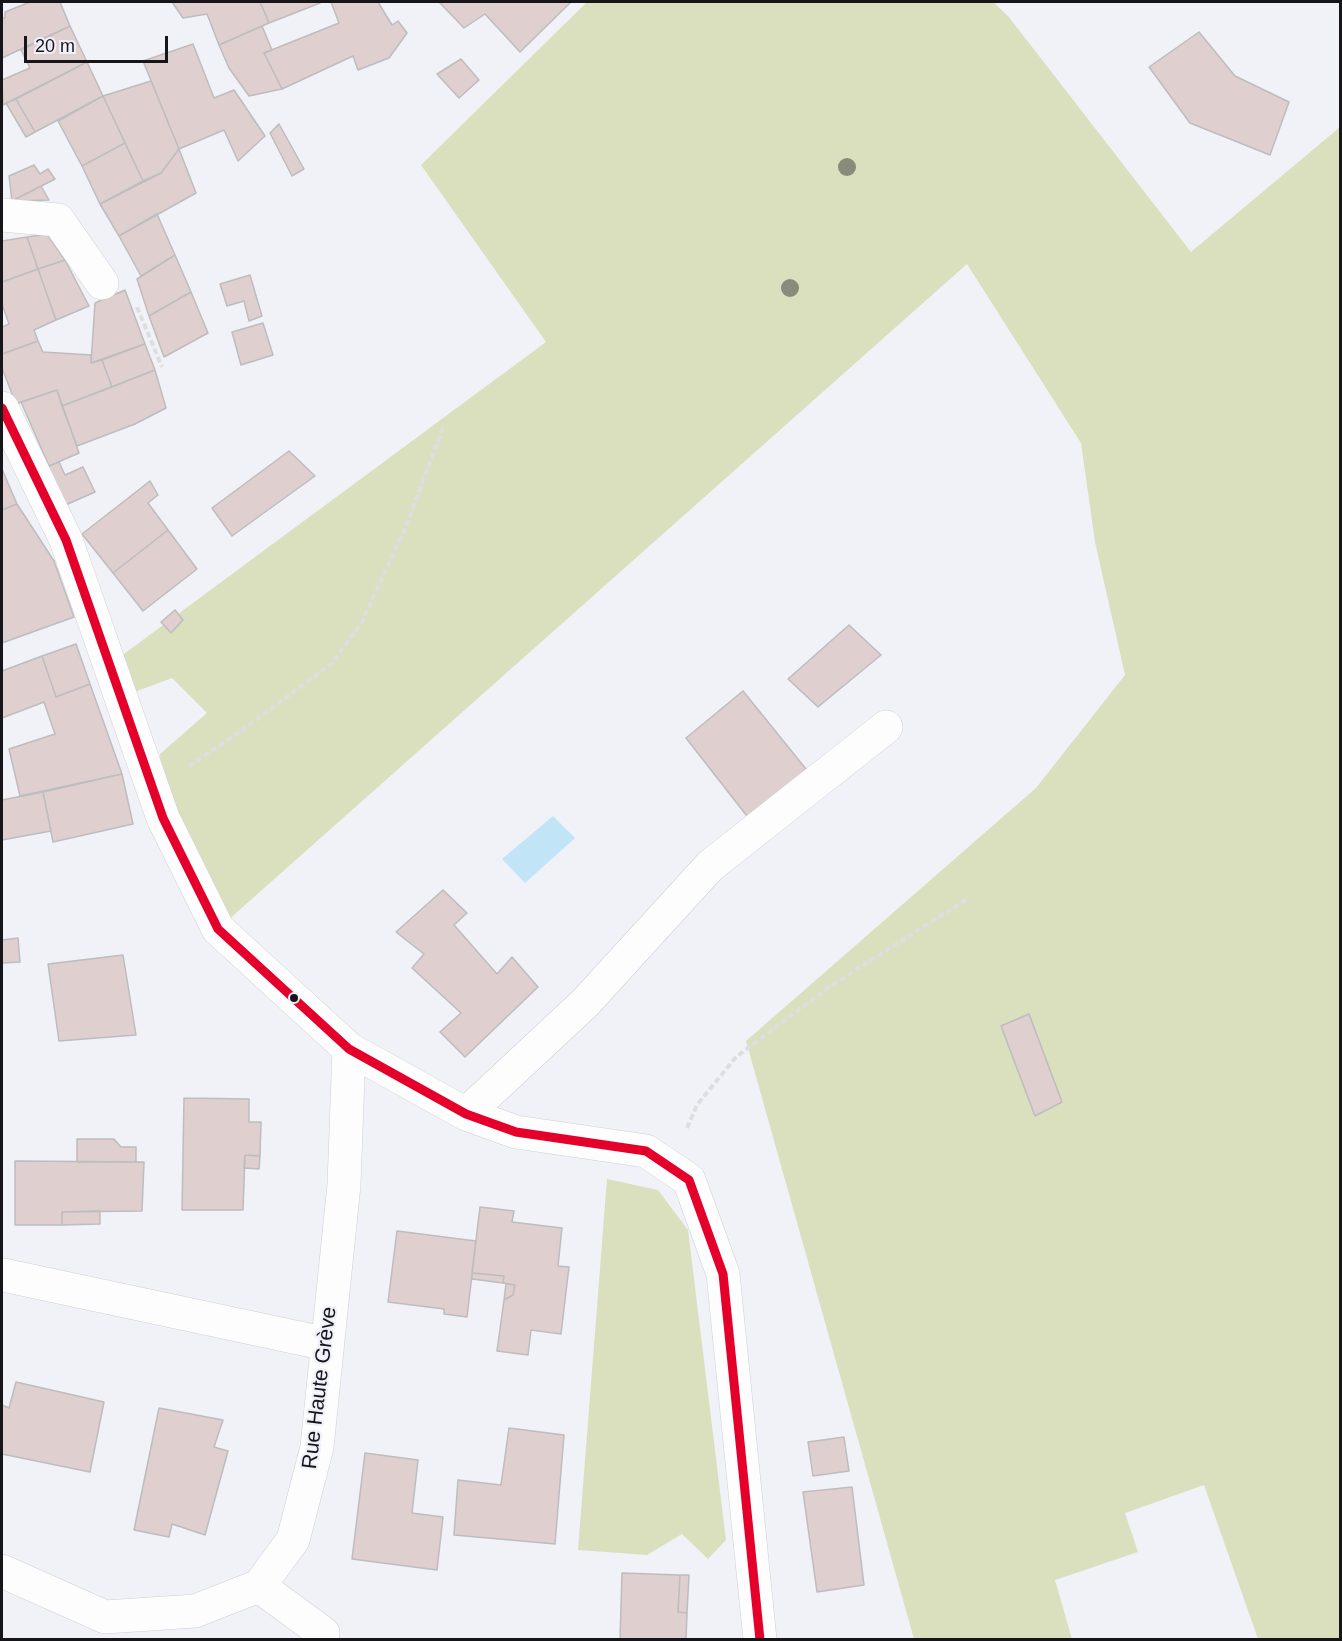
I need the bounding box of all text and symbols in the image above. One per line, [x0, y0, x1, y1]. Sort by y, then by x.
scale bar [27, 24, 171, 62]
text: 20 m [35, 36, 75, 56]
unlabelled marker [288, 992, 300, 1004]
street label: Rue Haute Grève [298, 1305, 342, 1471]

